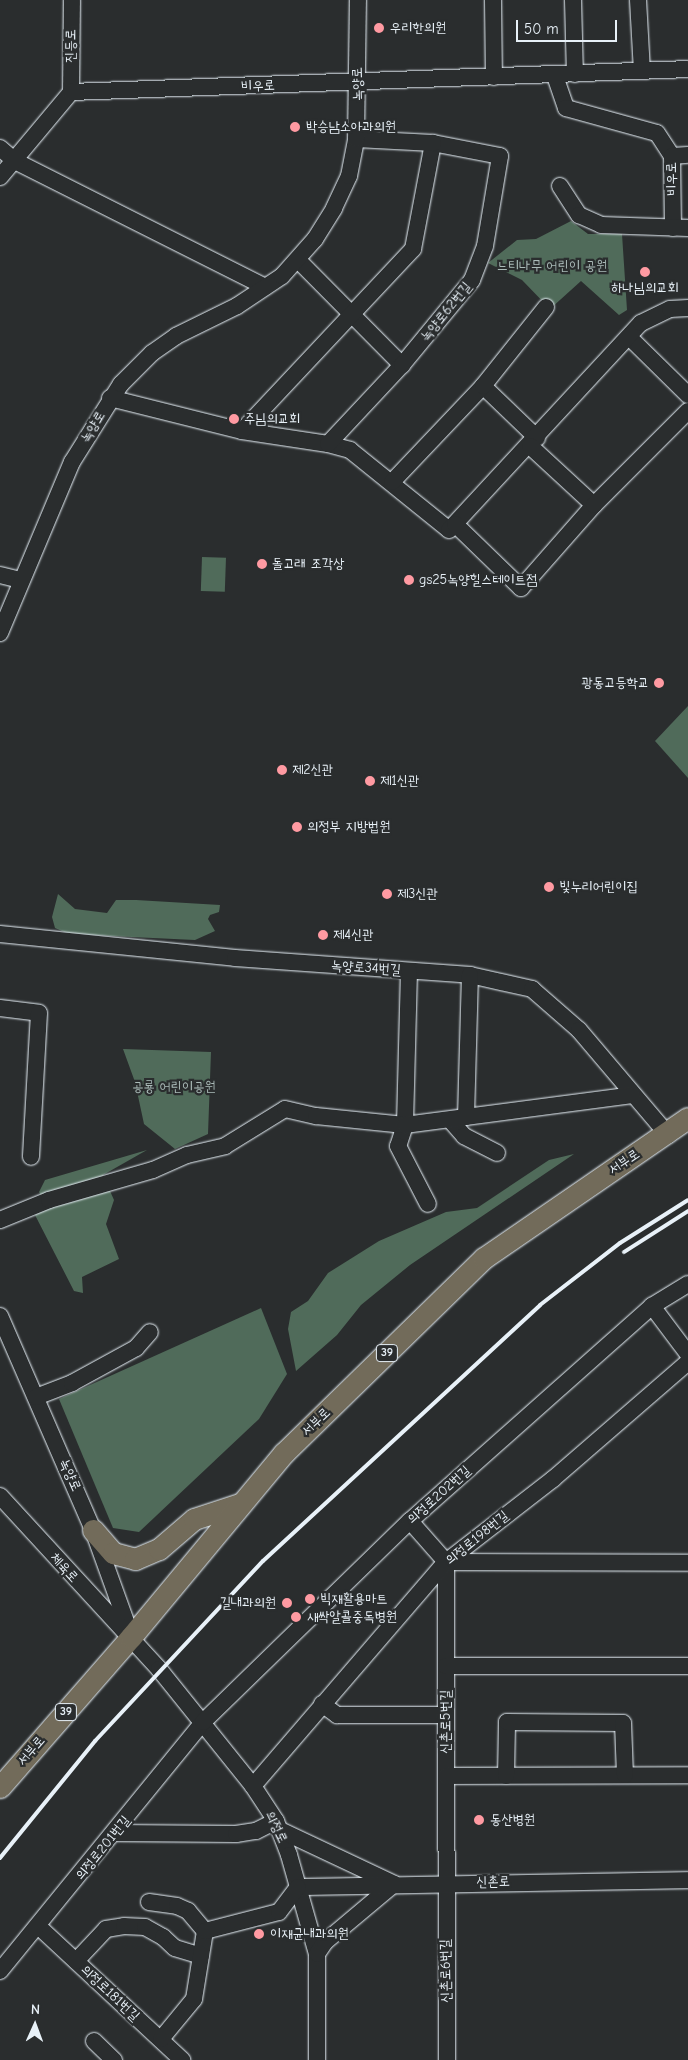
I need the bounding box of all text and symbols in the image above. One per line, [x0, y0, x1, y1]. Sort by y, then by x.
scale bar [518, 10, 619, 42]
place label: 우리한의원 [390, 20, 446, 36]
text: 50 m [524, 20, 559, 38]
marker: 우리한의원 [372, 21, 386, 35]
street label: 진등로 [63, 29, 79, 63]
street label: 녹양로 [349, 67, 367, 101]
street label: 비우로 [241, 77, 275, 95]
place label: 박승남소아과의원 [306, 119, 396, 135]
marker: 박승남소아과의원 [288, 120, 302, 134]
street label: 비우로 [663, 162, 681, 196]
park label: 느티나무 어린이 공원 [497, 258, 607, 274]
marker: 하나님의교회 [639, 266, 651, 278]
street label: 녹양로62번길 [417, 279, 475, 345]
place label: 하나님의교회 [611, 280, 679, 296]
street label: 녹양로 [77, 408, 109, 446]
place label: 주님의교회 [244, 411, 300, 427]
marker: 주님의교회 [228, 413, 240, 425]
place label: 돌고래 조각상 [272, 556, 344, 572]
marker: 돌고래 조각상 [256, 558, 268, 570]
place label: gs25녹양힐스테이트점 [419, 572, 537, 588]
marker: gs25녹양힐스테이트점 [403, 574, 415, 586]
place label: 광동고등학교 [581, 675, 649, 691]
marker: 광동고등학교 [653, 677, 665, 689]
place label: 제2신관 [292, 762, 333, 778]
marker: 제2신관 [276, 764, 288, 776]
place label: 제1신관 [380, 773, 419, 789]
marker: 제1신관 [364, 775, 376, 787]
place label: 의정부 지방법원 [307, 819, 391, 835]
marker: 의정부 지방법원 [291, 821, 303, 833]
place label: 빛누리어린이집 [559, 879, 638, 895]
marker: 빛누리어린이집 [543, 881, 555, 893]
place label: 제3신관 [397, 886, 438, 902]
marker: 제3신관 [381, 888, 393, 900]
place label: 제4신관 [333, 927, 374, 943]
marker: 제4신관 [317, 929, 329, 941]
street label: 녹양로34번길 [330, 957, 402, 979]
park label: 공룡 어린이공원 [132, 1079, 216, 1095]
street label: 서부로 [605, 1146, 643, 1178]
road number: 39 [376, 1344, 398, 1362]
street label: 서부로 [298, 1404, 334, 1440]
street label: 녹양로 [55, 1456, 85, 1494]
street label: 의정로202번길 [404, 1462, 474, 1528]
street label: 의정로198번길 [442, 1507, 512, 1569]
street label: 체육로 [46, 1550, 82, 1586]
place label: 빅재활용마트 [320, 1591, 388, 1607]
marker: 빅재활용마트 [304, 1593, 316, 1605]
place label: 길내과의원 [220, 1595, 276, 1611]
marker: 길내과의원 [280, 1596, 294, 1610]
place label: 새싹알콜중독병원 [307, 1609, 397, 1625]
marker: 새싹알콜중독병원 [289, 1610, 303, 1624]
street label: 신촌로5번길 [438, 1690, 454, 1754]
road number: 39 [55, 1702, 77, 1721]
street label: 서부로 [14, 1733, 48, 1769]
street label: 의정로 [261, 1808, 291, 1846]
place label: 동산병원 [490, 1812, 535, 1828]
street label: 의정로201번길 [72, 1813, 134, 1883]
marker: 동산병원 [472, 1813, 486, 1827]
street label: 신촌로 [476, 1873, 510, 1891]
place label: 이재균내과의원 [270, 1926, 349, 1942]
marker: 이재균내과의원 [252, 1927, 266, 1941]
street label: 신촌로6번길 [437, 1939, 455, 2003]
street label: 의정로181번길 [77, 1961, 143, 2025]
north arrow [10, 2000, 60, 2050]
text: N [31, 2001, 40, 2018]

